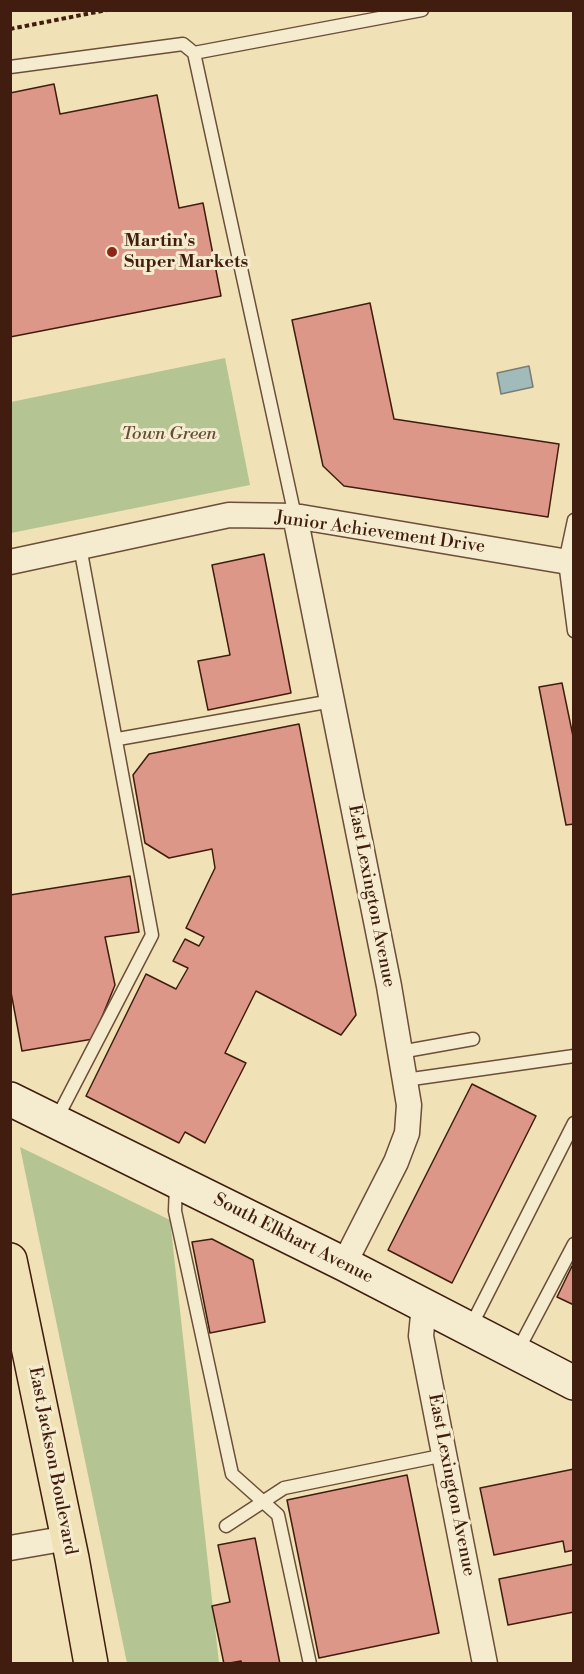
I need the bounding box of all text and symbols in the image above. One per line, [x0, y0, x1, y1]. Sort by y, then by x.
place label: Martin's Super Markets [124, 231, 248, 274]
marker: Martin's Super Markets [105, 245, 119, 259]
park label: Town Green [121, 424, 217, 446]
street label: Junior Achievement Drive [274, 508, 486, 558]
street label: East Lexington Avenue [343, 803, 399, 989]
street label: South Elkhart Avenue [210, 1189, 376, 1289]
street label: East Jackson Boulevard [23, 1365, 81, 1557]
street label: East Lexington Avenue [423, 1392, 479, 1578]

